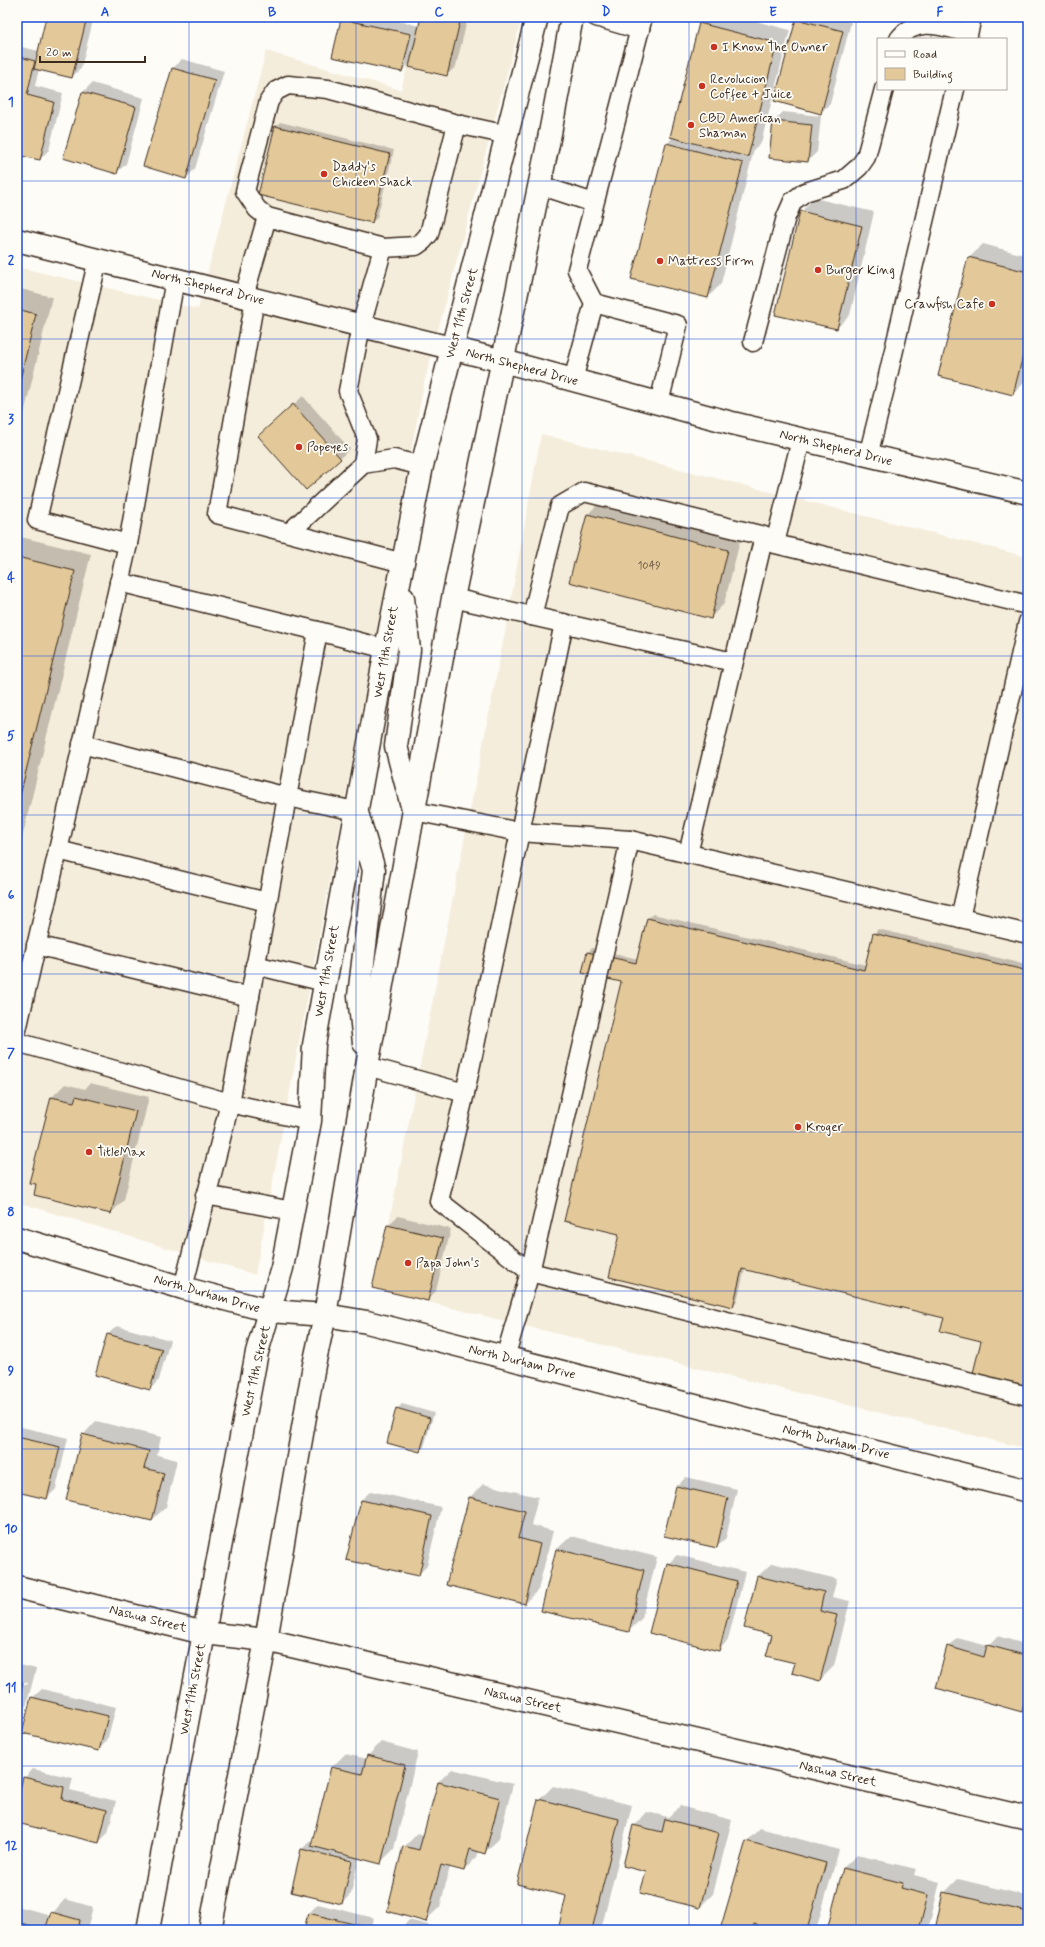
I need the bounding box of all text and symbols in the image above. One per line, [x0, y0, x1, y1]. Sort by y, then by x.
text: A [101, 4, 109, 21]
text: B [268, 4, 277, 21]
text: C [434, 4, 444, 21]
text: D [602, 4, 611, 21]
text: E [769, 4, 777, 21]
text: F [937, 4, 944, 21]
scale bar [40, 38, 145, 64]
legend [877, 38, 1007, 90]
place label: I Know The Owner [722, 39, 829, 56]
marker: I Know The Owner [709, 42, 719, 52]
text: 20 m [46, 45, 72, 61]
text: Road [913, 47, 937, 63]
text: Building [913, 67, 953, 84]
place label: Revolucion Coffee + Juice [710, 71, 792, 103]
marker: Revolucion Coffee + Juice [697, 81, 707, 91]
text: 1 [8, 94, 14, 111]
place label: CBD American Shaman [699, 110, 781, 142]
marker: CBD American Shaman [686, 120, 696, 130]
place label: Daddy's Chicken Shack [332, 159, 413, 191]
marker: Daddy's Chicken Shack [319, 169, 329, 179]
text: 2 [8, 252, 15, 269]
place label: Mattress Firm [668, 253, 754, 270]
marker: Mattress Firm [655, 256, 665, 266]
place label: Burger King [826, 262, 895, 280]
street label: North Shepherd Drive [150, 265, 266, 309]
street label: West 11th Street [442, 265, 482, 360]
marker: Burger King [813, 265, 823, 275]
place label: Crawfish Cafe [904, 296, 984, 313]
marker: Crawfish Cafe [987, 299, 997, 309]
street label: North Shepherd Drive [464, 344, 580, 390]
text: 3 [8, 411, 14, 428]
street label: North Shepherd Drive [778, 426, 894, 470]
place label: Popeyes [307, 439, 348, 456]
marker: Popeyes [294, 442, 304, 452]
house number: 1049 [637, 559, 661, 573]
text: 4 [7, 570, 15, 587]
street label: West 11th Street [370, 604, 403, 699]
text: 5 [7, 728, 15, 745]
text: 6 [8, 887, 15, 904]
street label: West 11th Street [311, 923, 344, 1018]
text: 7 [7, 1045, 15, 1062]
place label: Kroger [806, 1119, 844, 1136]
marker: Kroger [793, 1122, 803, 1132]
place label: TitleMax [97, 1144, 146, 1161]
marker: TitleMax [84, 1147, 94, 1157]
text: 8 [7, 1204, 15, 1221]
place label: Papa John's [416, 1255, 480, 1272]
marker: Papa John's [403, 1258, 413, 1268]
street label: North Durham Drive [152, 1271, 262, 1317]
street label: West 11th Street [237, 1323, 275, 1418]
street label: North Durham Drive [467, 1340, 577, 1384]
text: 9 [8, 1363, 15, 1380]
street label: North Durham Drive [781, 1420, 891, 1464]
text: 10 [4, 1521, 18, 1538]
street label: Nashua Street [108, 1601, 189, 1637]
street label: West 11th Street [176, 1641, 210, 1736]
text: 11 [5, 1680, 17, 1697]
street label: Nashua Street [483, 1683, 564, 1717]
street label: Nashua Street [798, 1757, 879, 1791]
text: 12 [5, 1838, 17, 1855]

